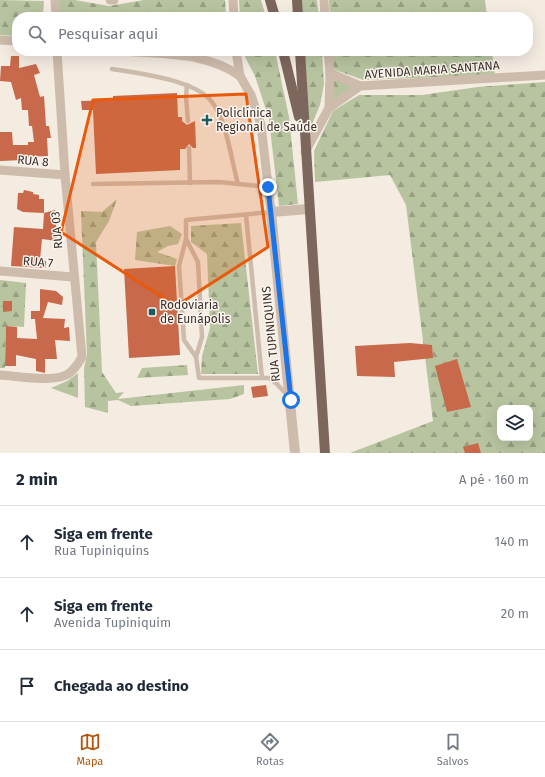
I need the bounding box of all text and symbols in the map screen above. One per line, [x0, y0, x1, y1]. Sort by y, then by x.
search box [12, 12, 533, 56]
icon: search [26, 23, 48, 45]
text: Pesquisar aqui [58, 25, 158, 43]
street label: AVENIDA MARIA SANTANA [364, 58, 500, 82]
place label: Policlínica Regional de Saúde [216, 106, 317, 134]
marker: Policlínica Regional de Saúde [201, 114, 213, 126]
street label: RUA 8 [17, 153, 50, 169]
route end [259, 178, 277, 196]
street label: RUA 03 [48, 211, 66, 249]
street label: RUA 7 [22, 254, 54, 270]
street label: RUA TUPINIQUINS [259, 285, 283, 382]
place label: Rodoviaria de Eunápolis [160, 298, 231, 326]
marker: Rodoviaria de Eunápolis [147, 307, 157, 317]
route start [282, 391, 300, 409]
map controls [497, 405, 533, 441]
button: layers [497, 405, 533, 441]
text: 2 min [16, 469, 58, 490]
text: A pé · 160 m [459, 472, 529, 487]
text: Siga em frente [54, 525, 153, 543]
icon: ahead [16, 531, 38, 553]
text: 140 m [495, 534, 529, 549]
text: Rua Tupiniquins [54, 543, 149, 558]
text: Siga em frente [54, 597, 153, 615]
icon: ahead [16, 603, 38, 625]
text: 20 m [501, 606, 529, 621]
text: Avenida Tupiniquim [54, 615, 171, 630]
icon: arrive [16, 675, 38, 697]
text: Chegada ao destino [54, 677, 189, 695]
tab: Mapa [76, 731, 103, 768]
tab: Rotas [256, 731, 284, 768]
tab: Salvos [437, 731, 469, 768]

